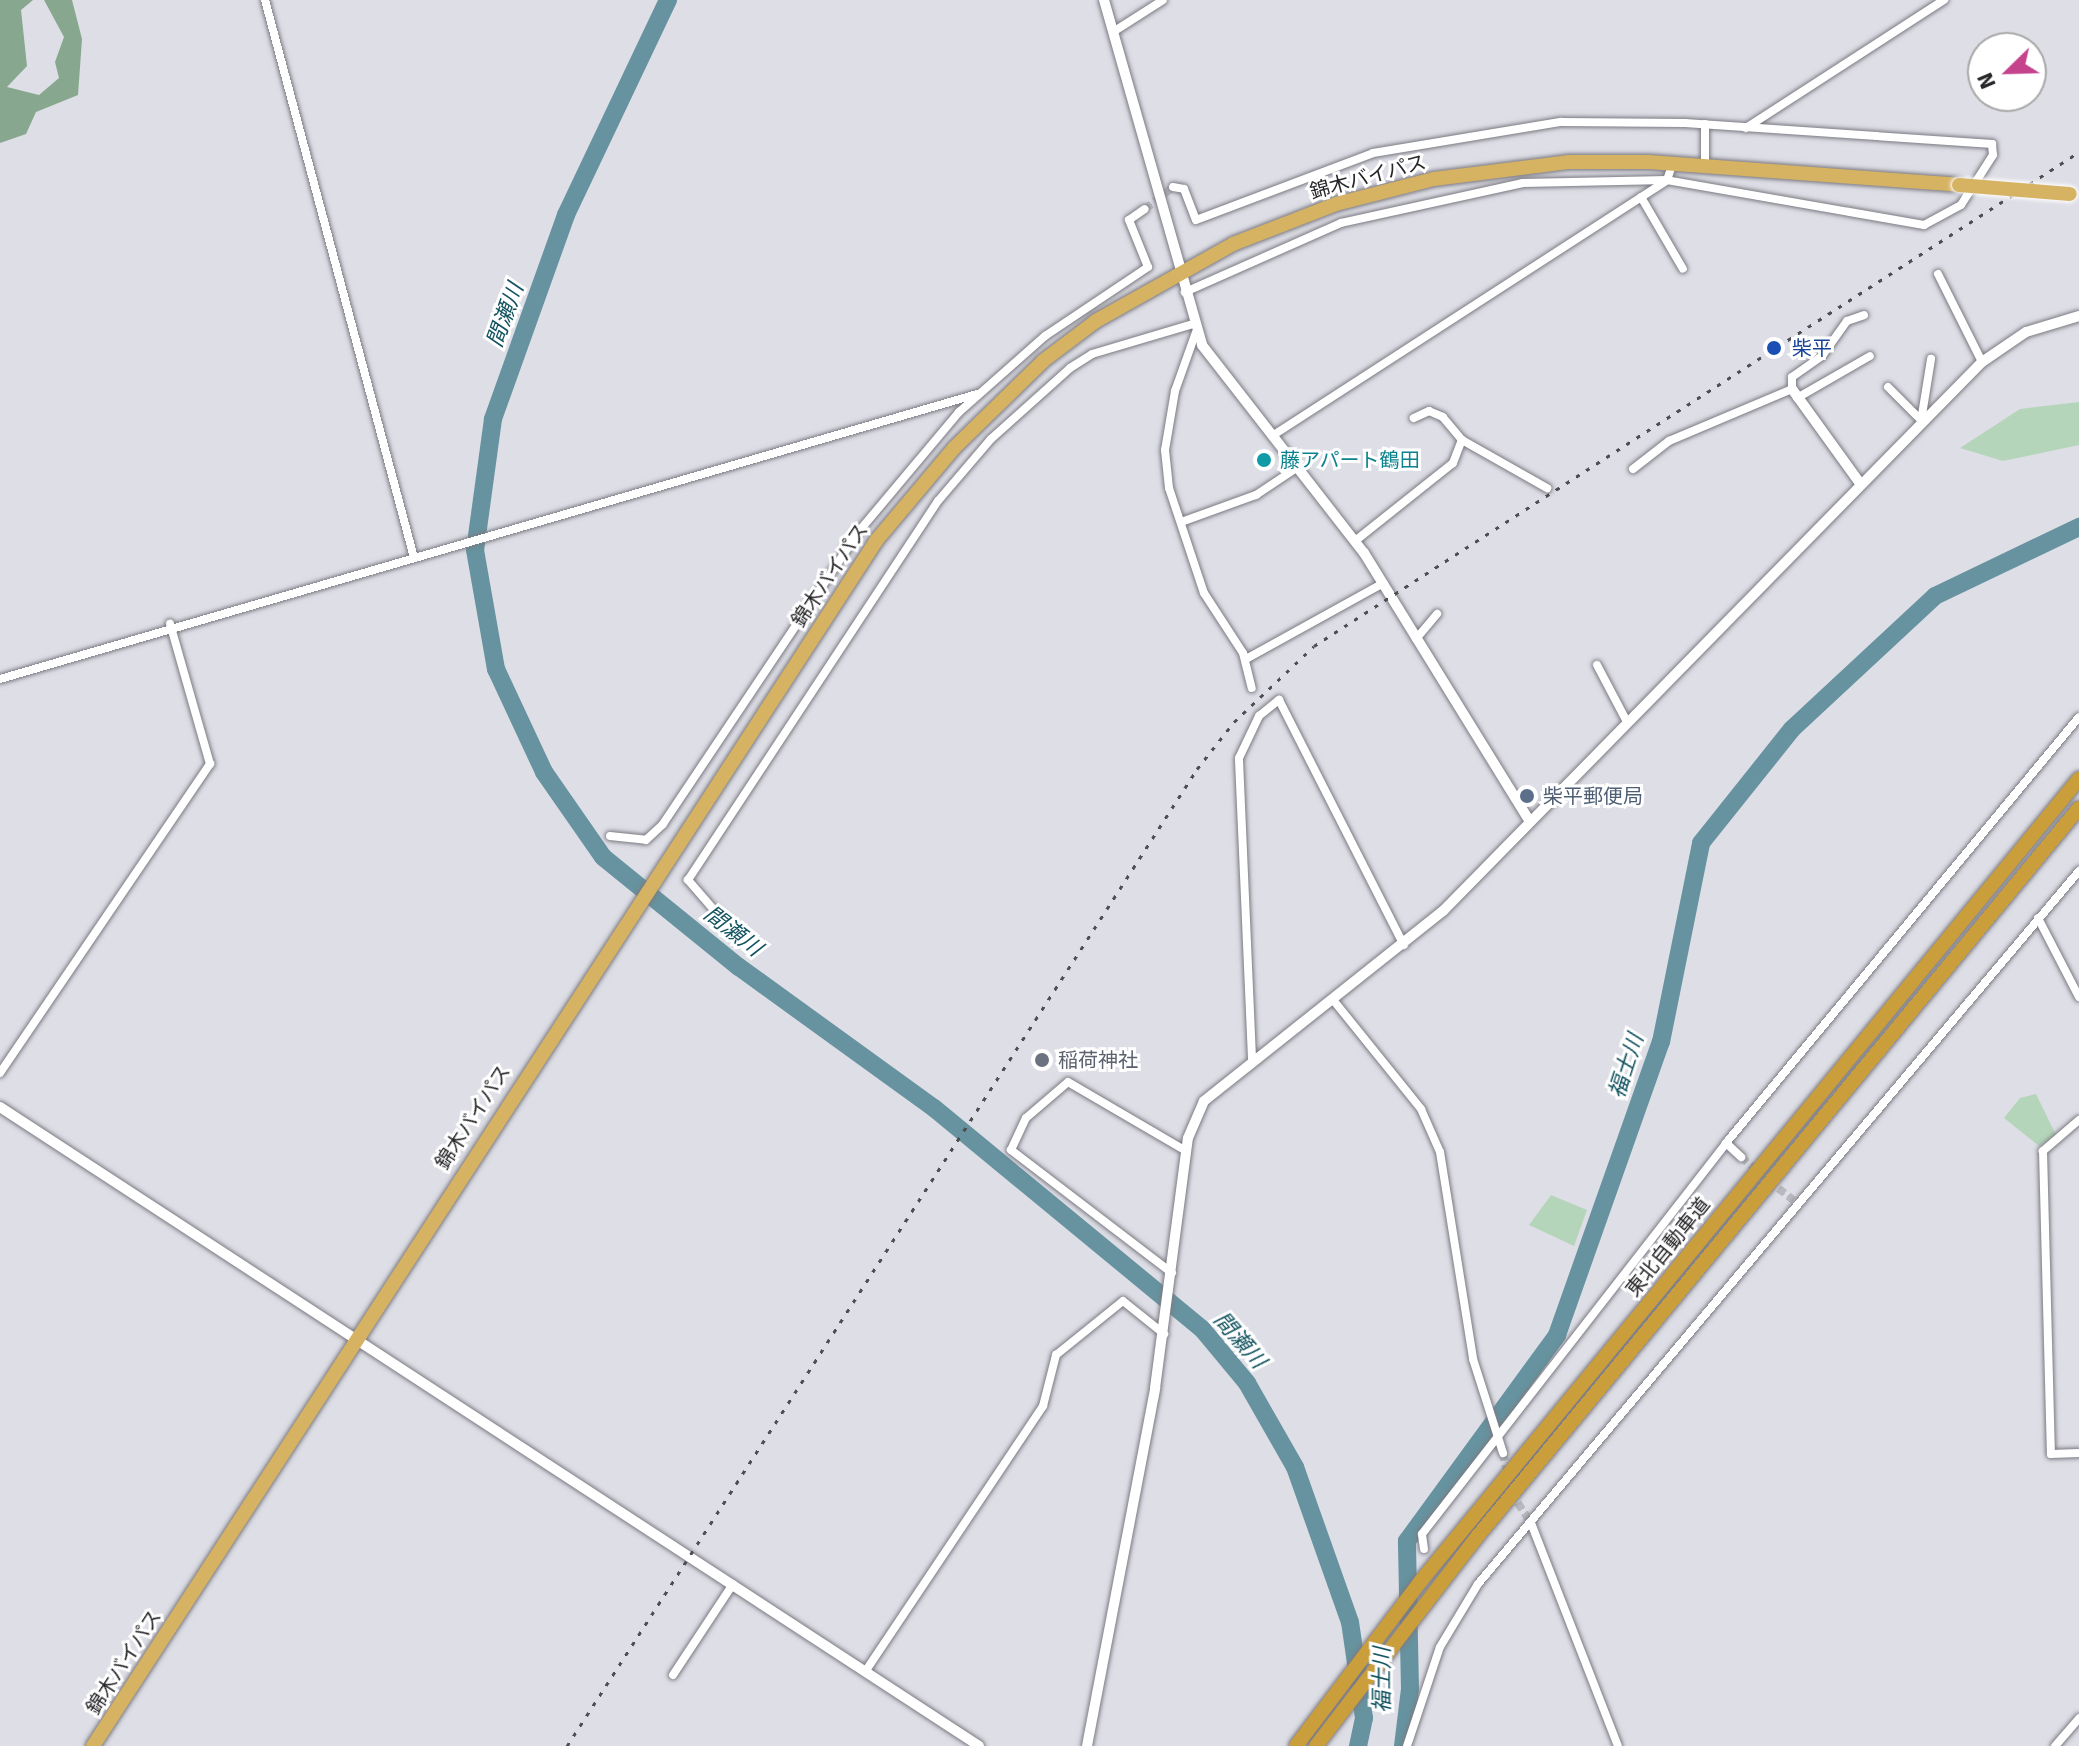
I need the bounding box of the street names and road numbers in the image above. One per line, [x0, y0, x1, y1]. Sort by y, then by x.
street label: 錦木バイパス [1307, 150, 1429, 204]
street label: 錦木バイパス [787, 519, 873, 631]
street label: 錦木バイパス [430, 1060, 516, 1174]
street label: 東北自動車道 [1621, 1193, 1715, 1301]
street label: 錦木バイパス [81, 1605, 167, 1719]

